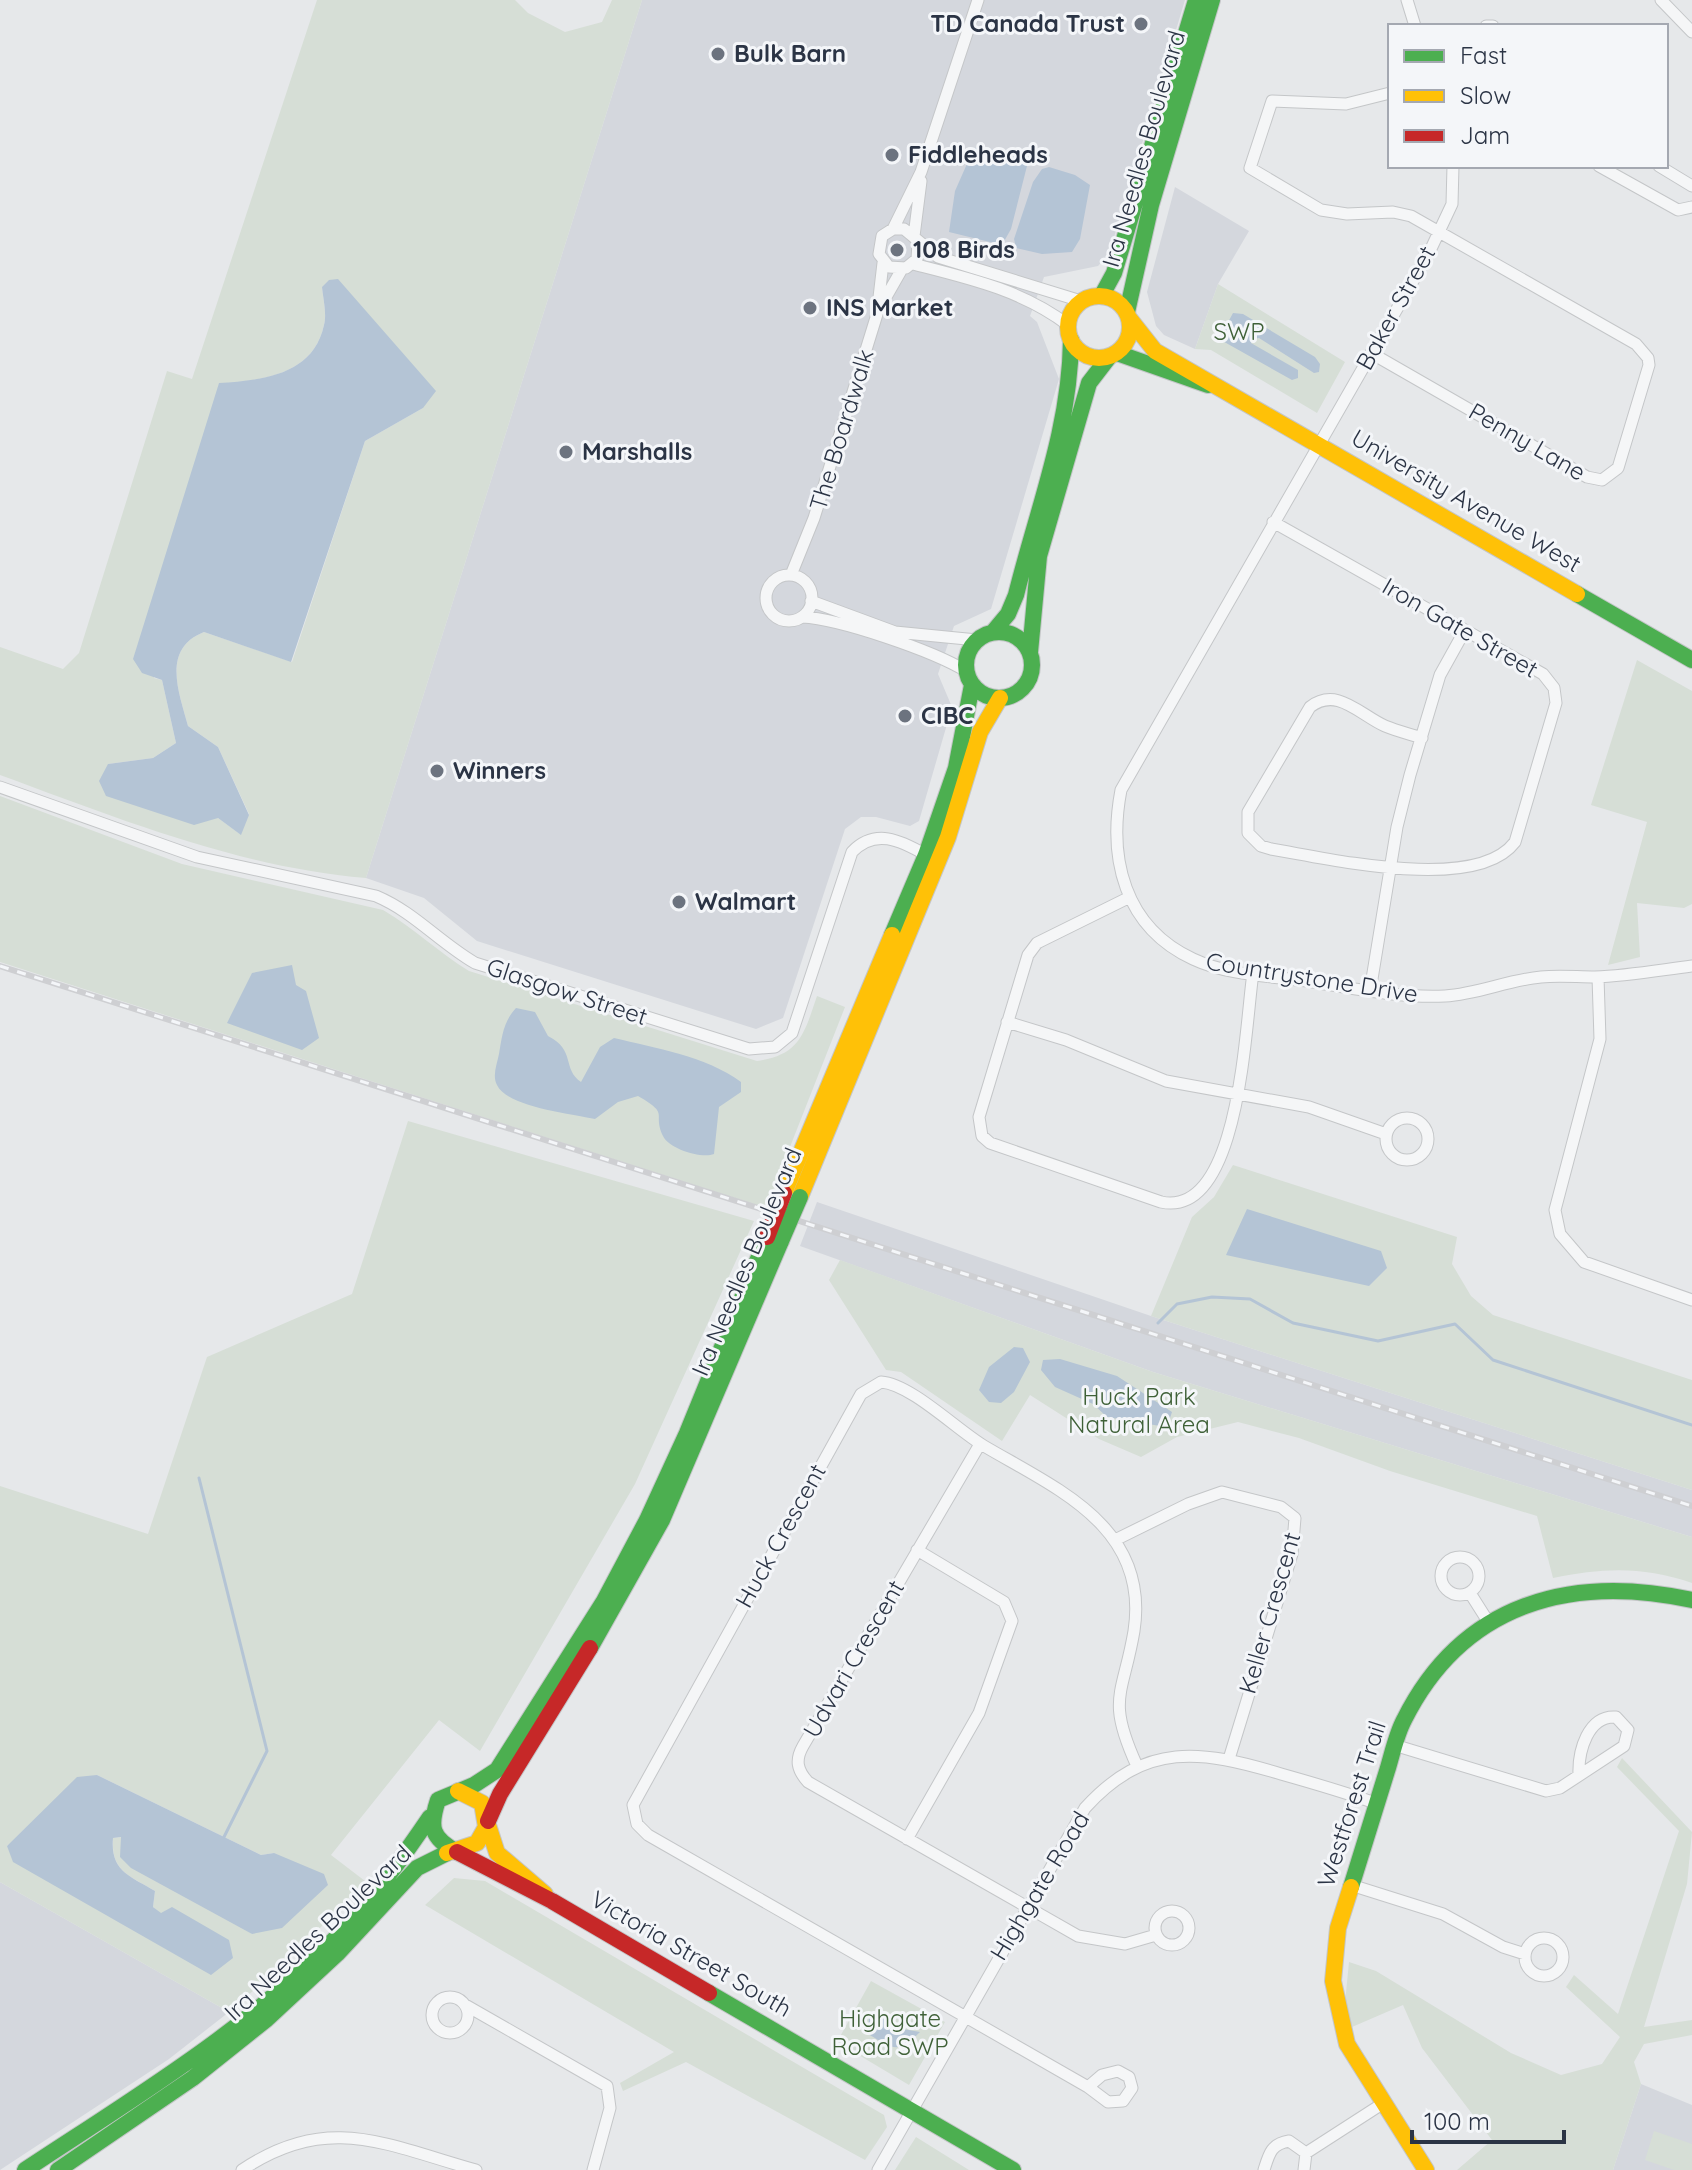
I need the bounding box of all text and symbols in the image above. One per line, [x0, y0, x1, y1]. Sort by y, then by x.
place label: TD Canada Trust [930, 8, 1125, 38]
marker: TD Canada Trust [1132, 15, 1150, 33]
legend [1388, 24, 1668, 168]
street label: Ira Needles Boulevard [1095, 27, 1191, 271]
place label: Bulk Barn [734, 38, 846, 68]
text: Fast [1460, 40, 1507, 70]
marker: Bulk Barn [709, 45, 727, 63]
text: Slow [1460, 80, 1511, 110]
text: Jam [1460, 120, 1510, 150]
place label: Fiddleheads [908, 139, 1048, 169]
marker: Fiddleheads [883, 146, 901, 164]
place label: 108 Birds [913, 234, 1015, 264]
street label: Baker Street [1349, 240, 1442, 375]
marker: 108 Birds [888, 241, 906, 259]
place label: INS Market [826, 292, 954, 322]
marker: INS Market [801, 299, 819, 317]
park label: SWP [1214, 316, 1264, 346]
street label: The Boardwalk [802, 345, 880, 514]
street label: Penny Lane [1464, 396, 1591, 487]
street label: University Avenue West [1346, 422, 1587, 578]
place label: Marshalls [582, 436, 692, 466]
marker: Marshalls [557, 443, 575, 461]
street label: Iron Gate Street [1377, 570, 1544, 684]
place label: CIBC [921, 700, 973, 730]
marker: CIBC [896, 707, 914, 725]
place label: Winners [453, 755, 546, 785]
marker: Winners [428, 762, 446, 780]
place label: Walmart [695, 886, 796, 916]
marker: Walmart [670, 893, 688, 911]
street label: Countrystone Drive [1204, 945, 1420, 1009]
street label: Glasgow Street [483, 951, 651, 1031]
street label: Ira Needles Boulevard [684, 1143, 808, 1380]
park label: Huck Park Natural Area [1068, 1381, 1210, 1439]
street label: Huck Crescent [728, 1458, 832, 1613]
street label: Keller Crescent [1232, 1529, 1306, 1697]
street label: Udvari Crescent [796, 1574, 910, 1743]
street label: Westforest Trail [1310, 1717, 1392, 1891]
street label: Highgate Road [983, 1806, 1095, 1965]
street label: Ira Needles Boulevard [218, 1838, 417, 2027]
street label: Victoria Street South [586, 1883, 797, 2023]
park label: Highgate Road SWP [831, 2003, 949, 2061]
scale bar [1412, 2094, 1564, 2144]
text: 100 m [1424, 2106, 1490, 2136]

